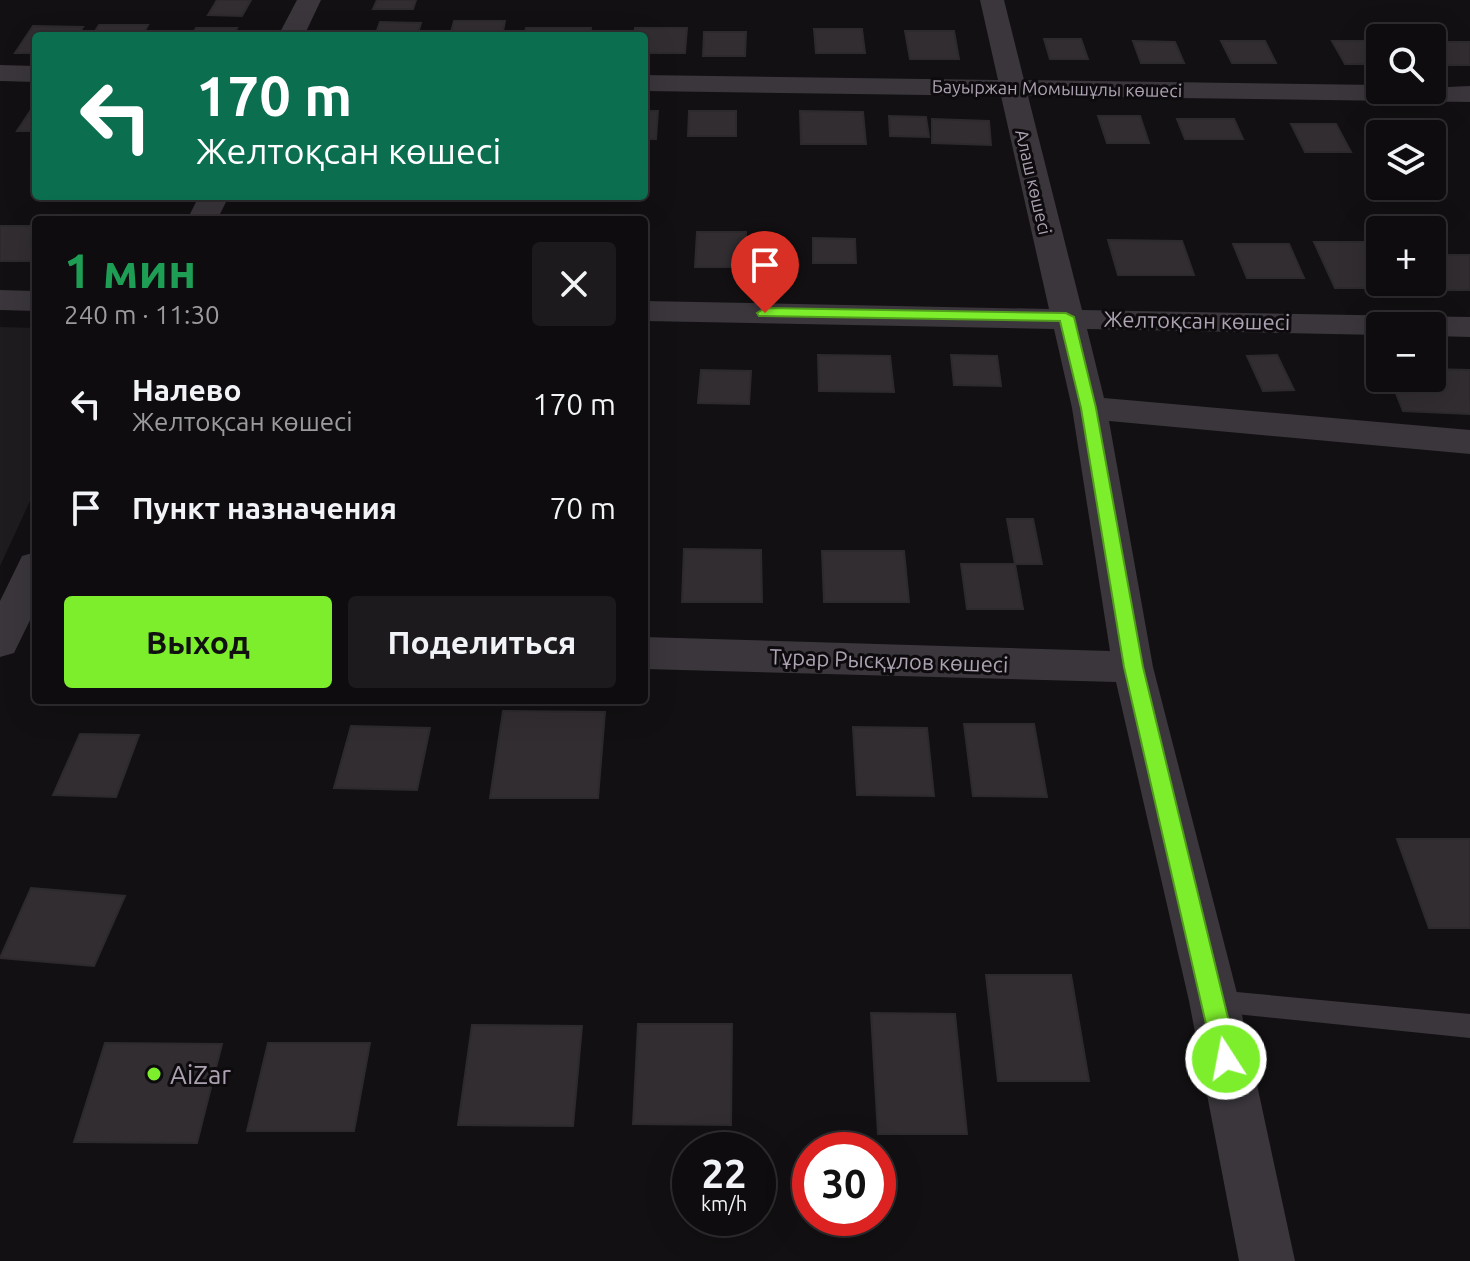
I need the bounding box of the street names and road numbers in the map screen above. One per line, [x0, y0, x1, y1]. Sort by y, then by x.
street label: Бауыржан Момышұлы көшесі [932, 76, 1182, 100]
street label: Алаш көшесі [1012, 127, 1056, 237]
street label: Желтоқсан көшесі [1103, 306, 1291, 334]
street label: Тұрар Рысқұлов көшесі [769, 643, 1009, 677]

